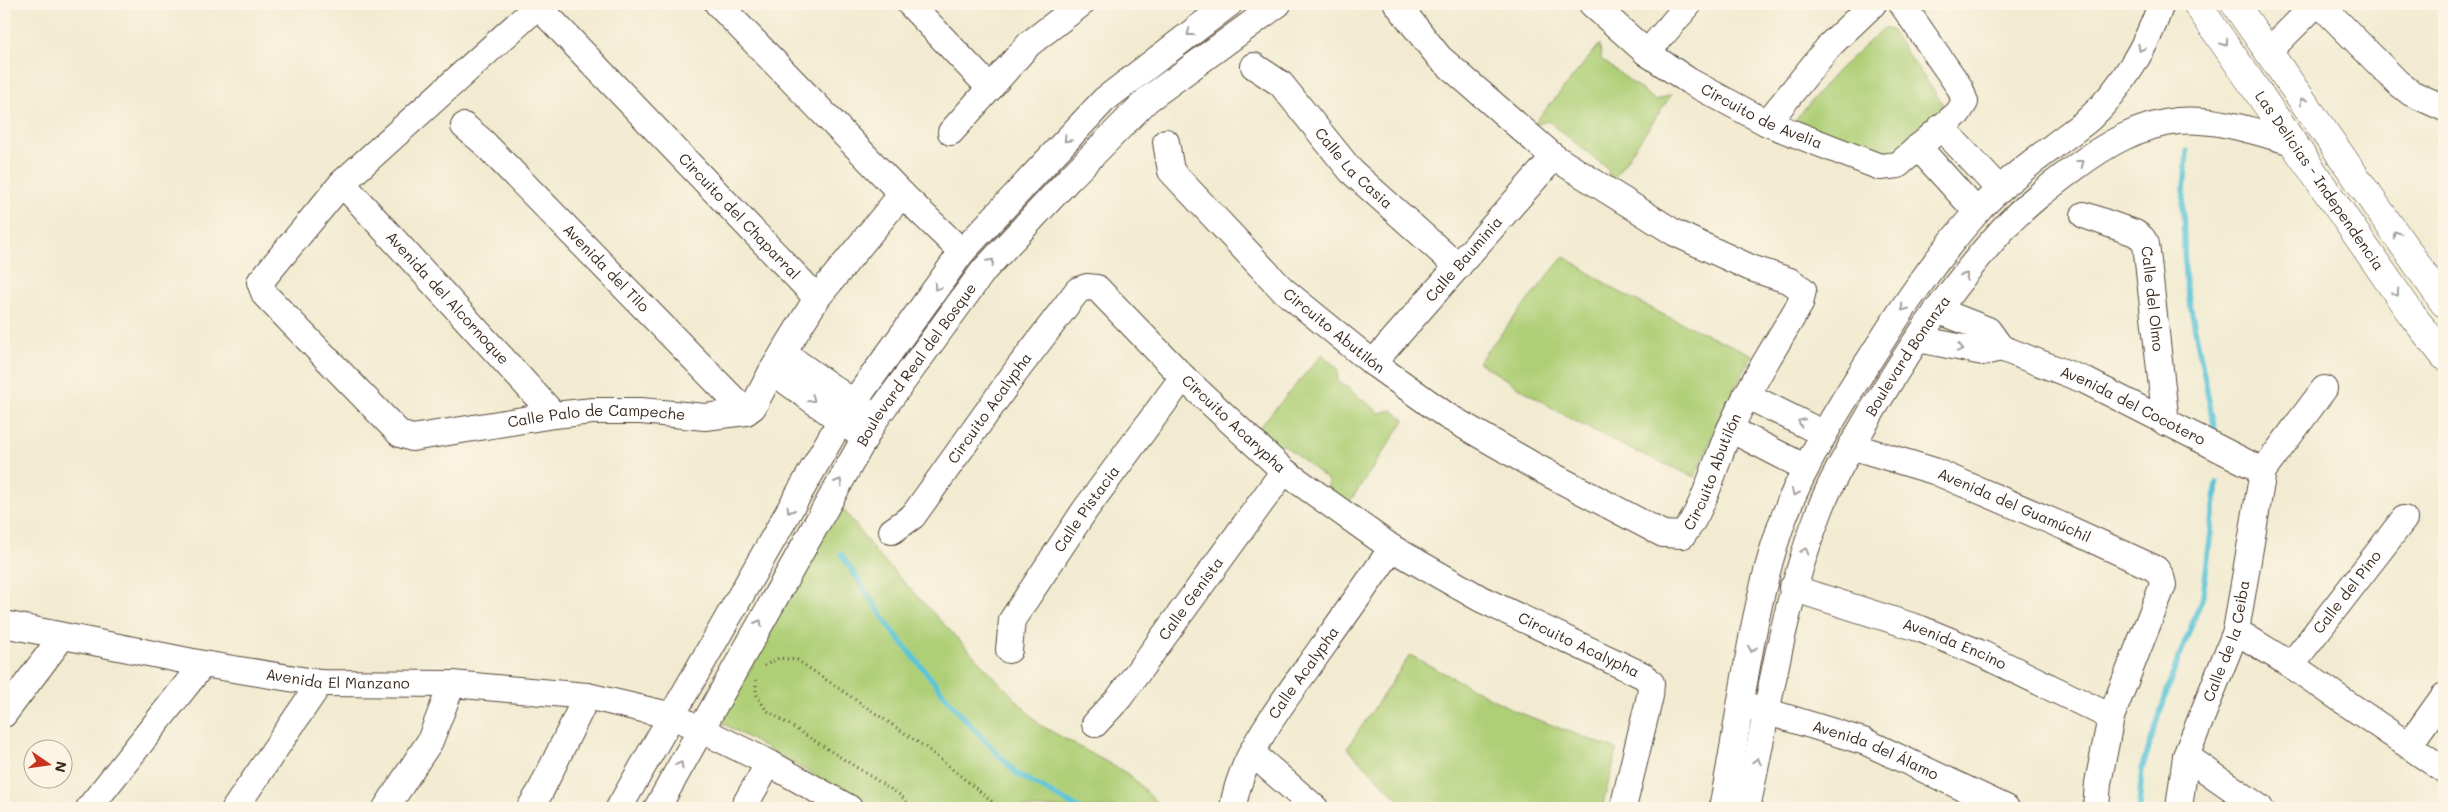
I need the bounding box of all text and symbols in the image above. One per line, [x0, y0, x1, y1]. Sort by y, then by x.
one-way arrow [1187, 28, 1196, 36]
one-way arrow [2219, 38, 2229, 47]
one-way arrow [2137, 43, 2147, 52]
street label: Circuito de Avelia [1698, 78, 1825, 153]
street label: Las Delicias - Independencia [2251, 87, 2389, 274]
one-way arrow [2300, 97, 2309, 107]
street label: Calle La Casia [1311, 123, 1397, 213]
one-way arrow [1064, 133, 1073, 142]
street label: Circuito del Chaparral [675, 148, 805, 283]
one-way arrow [2075, 161, 2084, 169]
street label: Calle Bauminia [1420, 212, 1506, 306]
street label: Avenida del Tilo [559, 219, 654, 316]
street label: Avenida del Alcornoque [382, 227, 514, 368]
one-way arrow [2393, 231, 2402, 240]
street label: Calle del Olmo [2137, 245, 2169, 352]
one-way arrow [985, 259, 994, 268]
one-way arrow [1959, 272, 1968, 282]
street label: Boulevard Real del Bosque [851, 279, 980, 450]
one-way arrow [934, 281, 943, 291]
street label: Circuito Abutilón [1279, 283, 1389, 377]
one-way arrow [2390, 287, 2399, 297]
street label: Boulevard Bonanza [1860, 291, 1954, 419]
one-way arrow [1901, 302, 1910, 312]
one-way arrow [1955, 342, 1964, 352]
street label: Circuito Acalypha [942, 348, 1036, 467]
street label: Avenida del Cocotero [2058, 361, 2209, 449]
street label: Circuito Acarypha [1178, 370, 1291, 477]
one-way arrow [806, 394, 815, 402]
street label: Calle Palo de Campeche [506, 400, 686, 431]
street label: Circuito Abutilón [1678, 410, 1745, 534]
one-way arrow [1797, 418, 1806, 428]
street label: Calle Pistacia [1049, 461, 1123, 556]
street label: Avenida del Guamúchil [1935, 463, 2094, 547]
one-way arrow [833, 478, 843, 487]
one-way arrow [1791, 488, 1802, 497]
one-way arrow [786, 505, 796, 514]
street label: Calle del Pino [2308, 546, 2385, 637]
one-way arrow [1799, 548, 1809, 556]
street label: Calle Genista [1153, 553, 1227, 644]
street label: Calle de la Ceiba [2198, 579, 2253, 704]
street label: Circuito Acalypha [1515, 607, 1643, 681]
street label: Avenida Encino [1901, 613, 2010, 673]
one-way arrow [753, 620, 763, 629]
street label: Calle Acalypha [1263, 622, 1343, 722]
one-way arrow [1747, 645, 1757, 653]
street label: Avenida El Manzano [265, 663, 410, 693]
street label: Avenida del Álamo [1810, 715, 1942, 784]
north arrow [22, 740, 72, 790]
one-way arrow [1751, 756, 1762, 765]
text: N [51, 760, 72, 774]
one-way arrow [674, 762, 684, 771]

